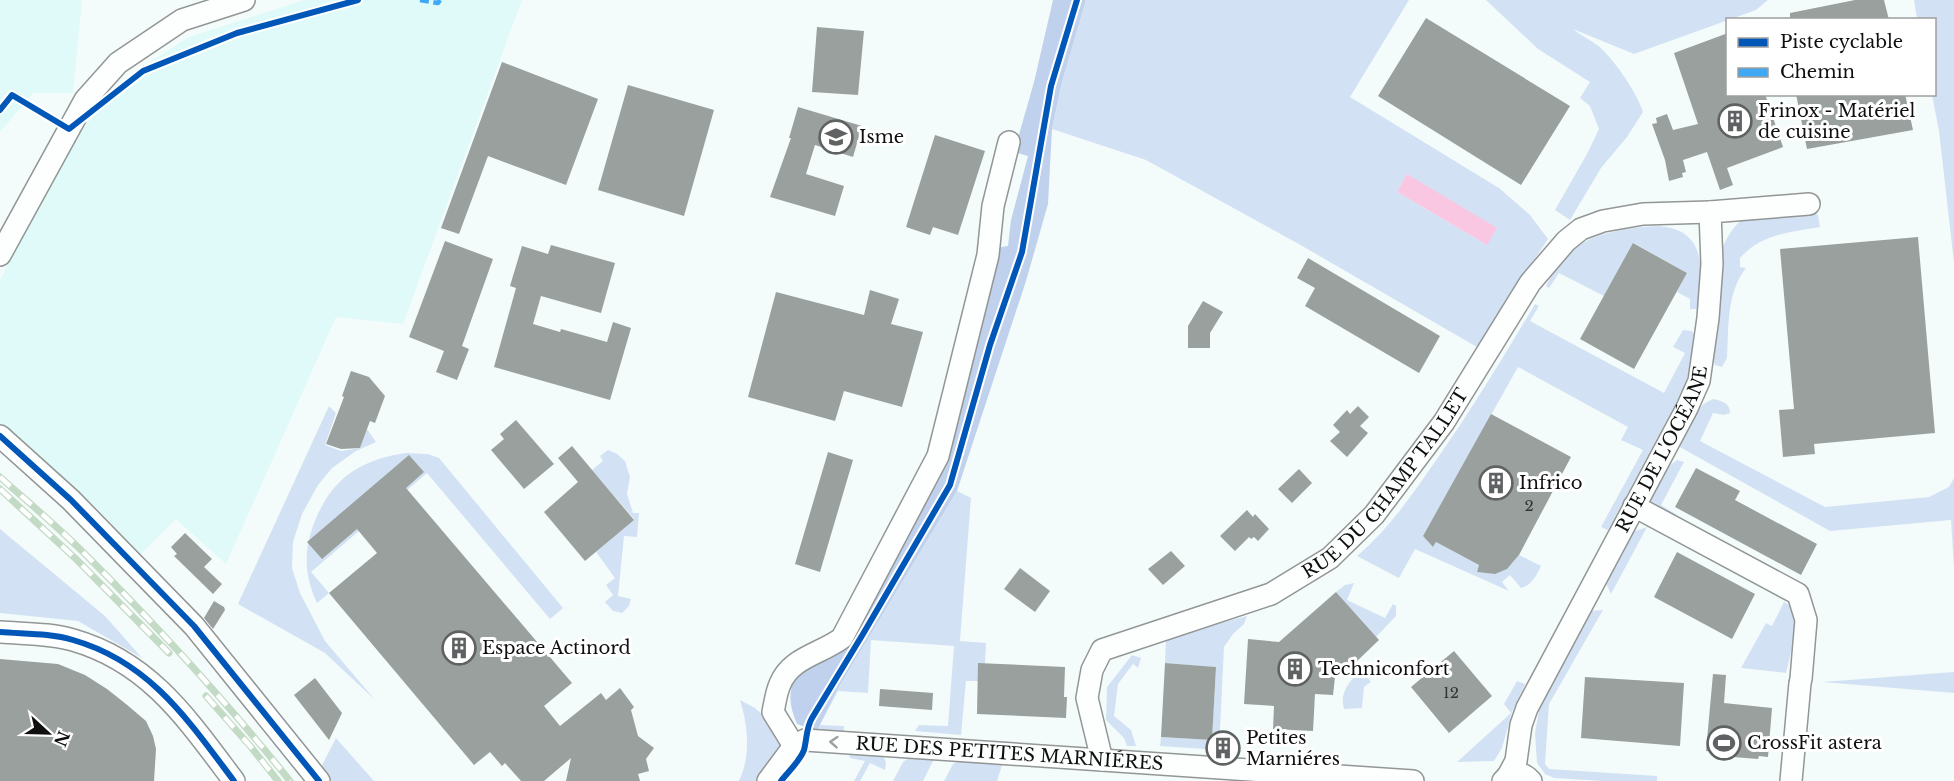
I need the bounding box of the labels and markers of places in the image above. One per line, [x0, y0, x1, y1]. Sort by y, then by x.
place label: Frinox - Matériel de cuisine [1758, 100, 1916, 143]
building icon: Frinox - Matériel de cuisine [1717, 103, 1753, 139]
school or university icon: Isme [818, 119, 854, 155]
place label: Isme [859, 126, 904, 148]
building icon: Infrico [1478, 465, 1514, 501]
place label: Infrico [1519, 472, 1582, 494]
building icon: Espace Actinord [441, 630, 477, 666]
place label: Espace Actinord [482, 637, 631, 659]
building icon: Techniconfort [1277, 651, 1313, 687]
place label: Techniconfort [1318, 658, 1450, 680]
sports icon: CrossFit astera [1706, 725, 1742, 761]
place label: Petites Marniéres [1246, 727, 1340, 770]
building icon: Petites Marniéres [1205, 730, 1241, 766]
place label: CrossFit astera [1747, 732, 1882, 754]

